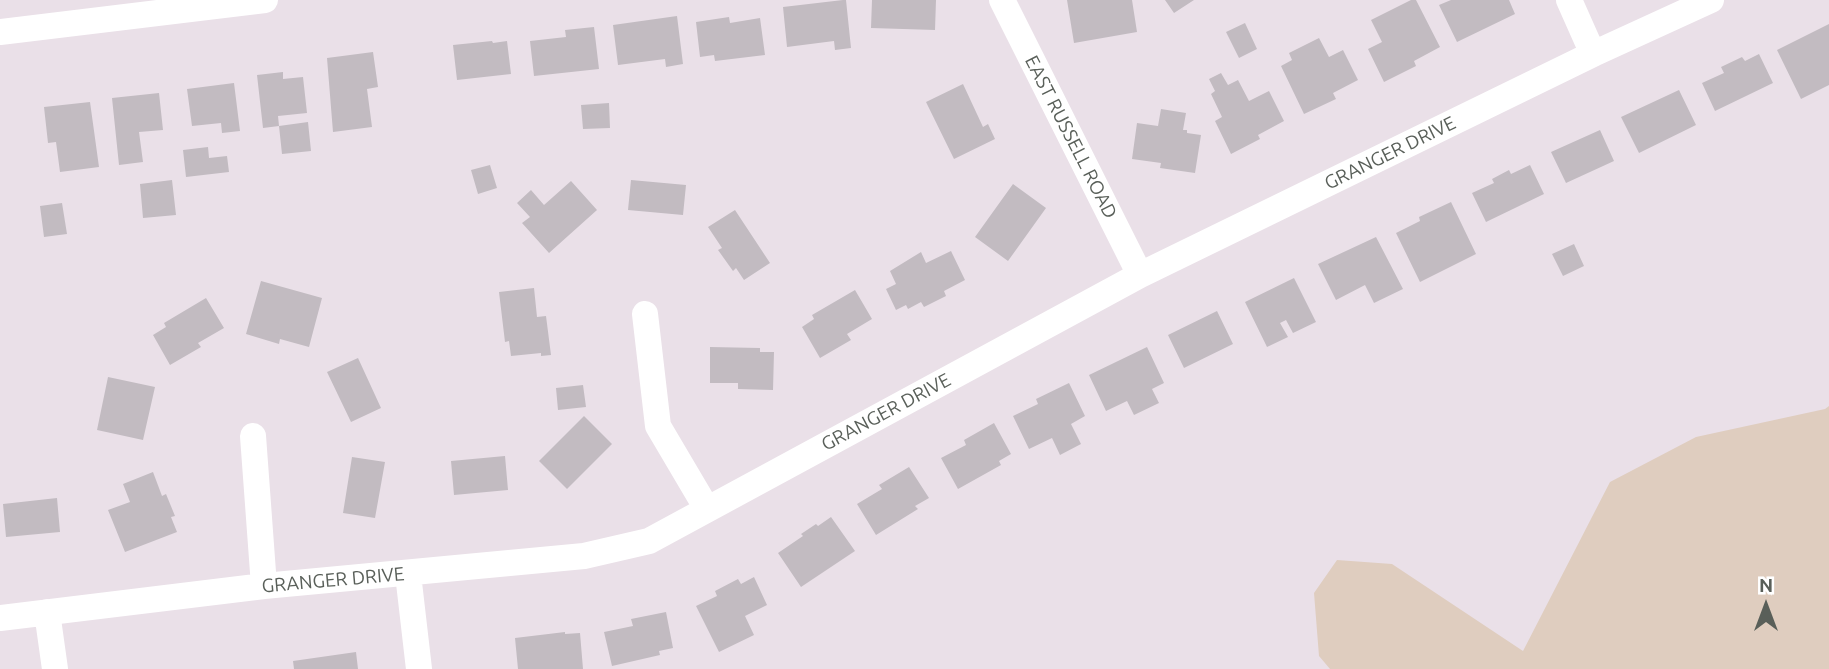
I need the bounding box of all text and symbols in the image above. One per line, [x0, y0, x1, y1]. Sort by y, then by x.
street label: EAST RUSSELL ROAD [1020, 52, 1122, 222]
street label: GRANGER DRIVE [1321, 111, 1459, 195]
street label: GRANGER DRIVE [817, 368, 955, 456]
street label: GRANGER DRIVE [261, 562, 405, 598]
north arrow [1731, 571, 1801, 641]
text: N [1759, 574, 1773, 596]

